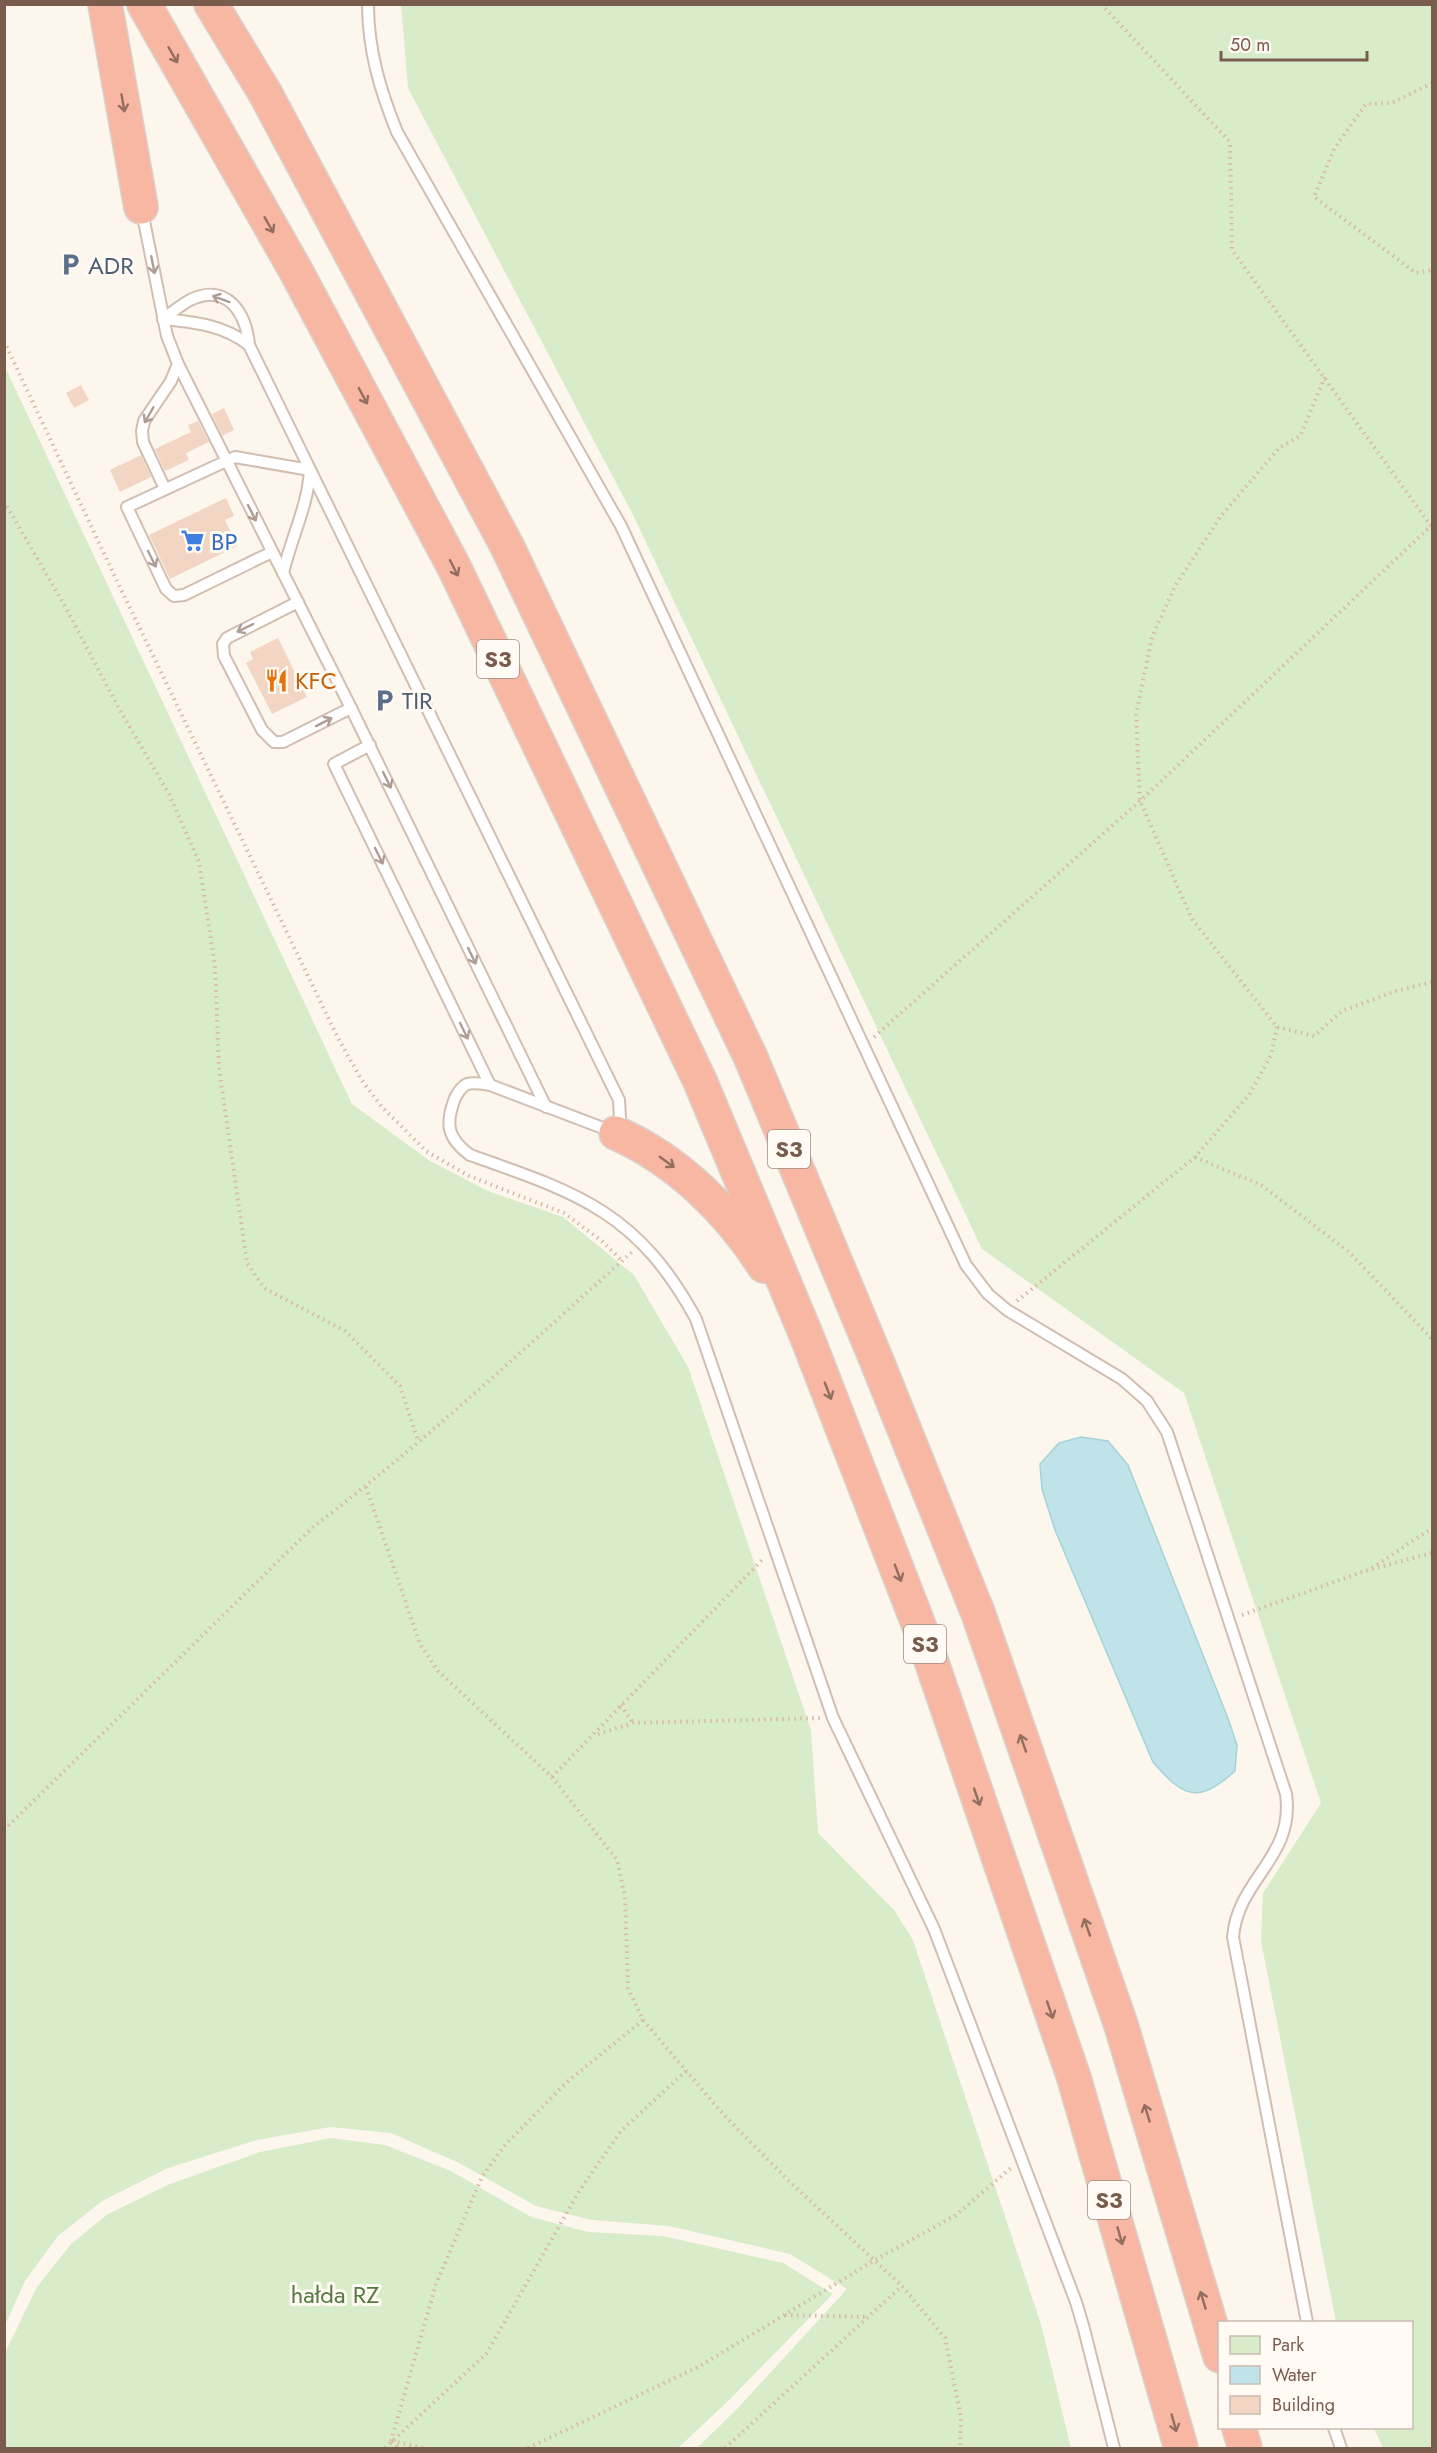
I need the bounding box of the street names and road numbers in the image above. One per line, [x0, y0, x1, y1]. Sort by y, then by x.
road number: S3 [477, 640, 519, 678]
road number: S3 [768, 1130, 810, 1168]
road number: S3 [904, 1625, 946, 1663]
road number: S3 [1088, 2181, 1130, 2219]

